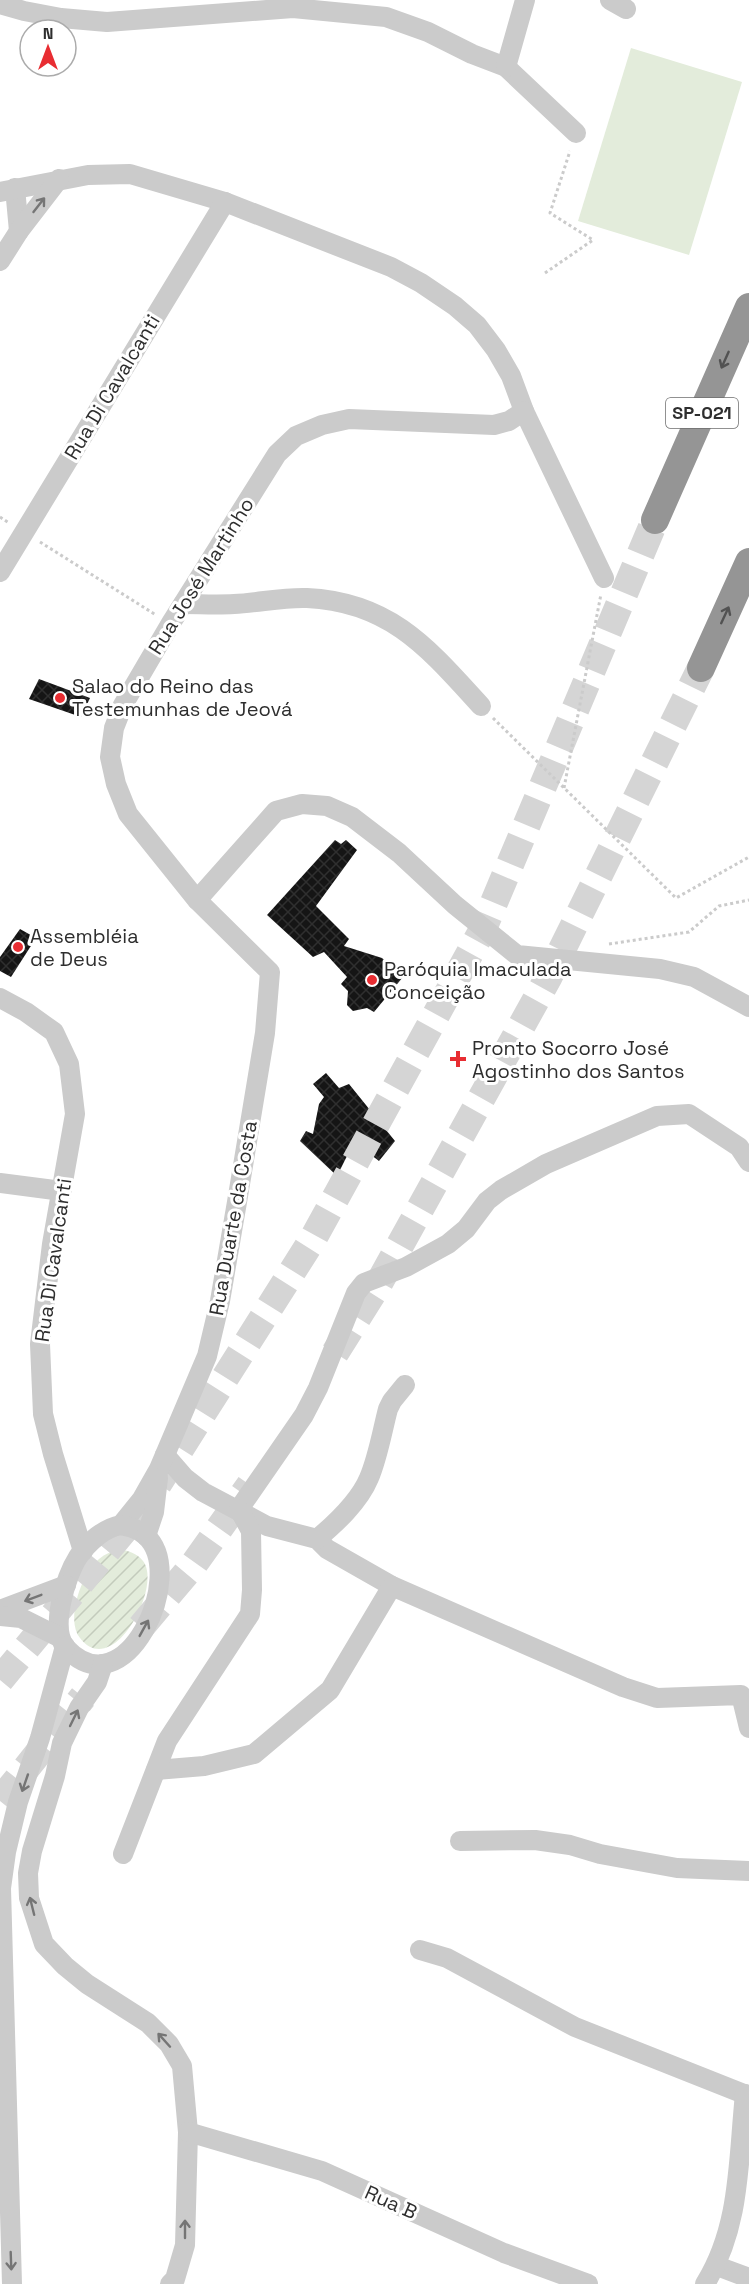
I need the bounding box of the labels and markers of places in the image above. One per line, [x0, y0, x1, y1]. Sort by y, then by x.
place label: Salao do Reino das Testemunhas de Jeová [72, 673, 292, 722]
marker: Salao do Reino das Testemunhas de Jeová [53, 691, 67, 705]
place label: Assembléia de Deus [30, 923, 139, 972]
marker: Assembléia de Deus [11, 940, 25, 954]
place label: Paróquia Imaculada Conceição [384, 956, 572, 1005]
marker: Paróquia Imaculada Conceição [365, 973, 379, 987]
place label: Pronto Socorro José Agostinho dos Santos [472, 1035, 685, 1084]
marker: Pronto Socorro José Agostinho dos Santos [449, 1050, 467, 1068]

